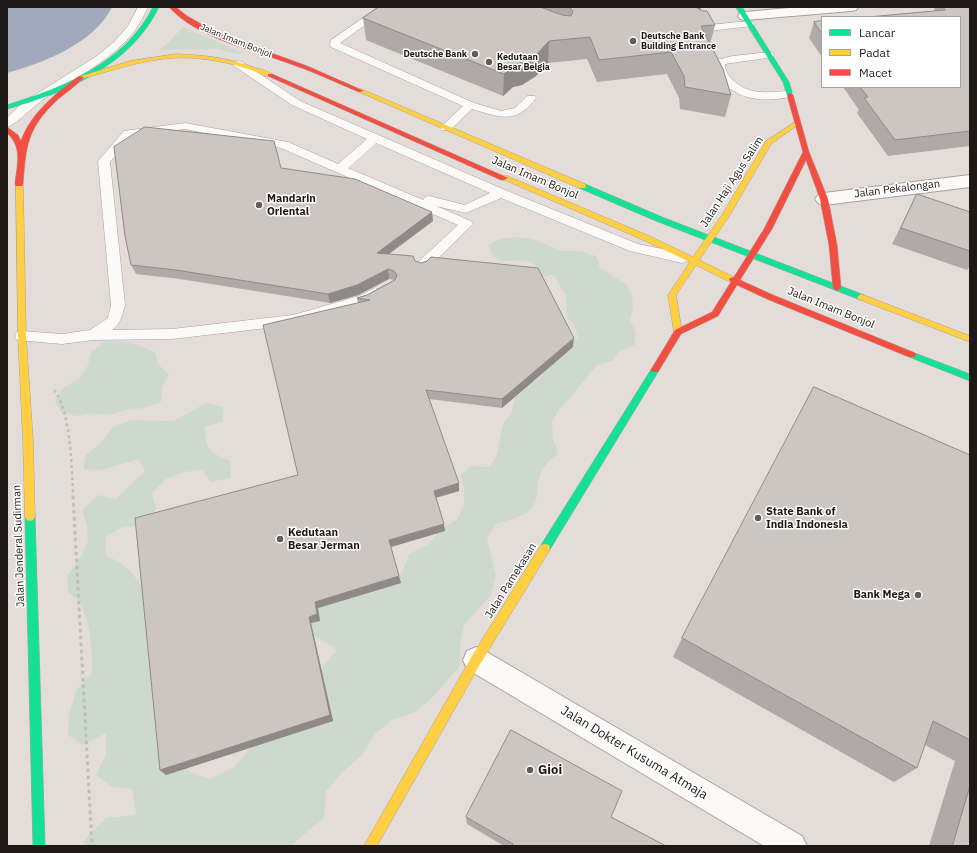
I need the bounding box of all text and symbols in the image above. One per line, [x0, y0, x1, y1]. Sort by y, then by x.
legend [821, 16, 961, 88]
street label: Jalan Imam Bonjol [199, 22, 273, 60]
text: Lancar [859, 25, 895, 40]
place label: Deutsche Bank Building Entrance [641, 31, 716, 52]
marker: Deutsche Bank Building Entrance [628, 36, 638, 46]
text: Padat [859, 45, 890, 60]
place label: Deutsche Bank [403, 49, 467, 59]
marker: Deutsche Bank [470, 49, 480, 59]
place label: Kedutaan Besar Belgia [497, 52, 550, 73]
marker: Kedutaan Besar Belgia [484, 57, 494, 67]
text: Macet [859, 65, 892, 80]
street label: Jalan Haji Agus Salim [698, 134, 766, 230]
street label: Jalan Imam Bonjol [490, 154, 580, 202]
street label: Jalan Pekalongan [853, 177, 941, 201]
place label: Mandarin Oriental [267, 192, 316, 218]
marker: Mandarin Oriental [254, 200, 264, 210]
street label: Jalan Imam Bonjol [786, 285, 876, 331]
street label: Jalan Jenderal Sudirman [10, 485, 28, 607]
place label: State Bank of India Indonesia [766, 505, 848, 531]
marker: State Bank of India Indonesia [753, 513, 763, 523]
place label: Kedutaan Besar Jerman [288, 526, 360, 552]
marker: Kedutaan Besar Jerman [275, 534, 285, 544]
street label: Jalan Pamekasan [483, 541, 539, 621]
place label: Bank Mega [853, 588, 910, 602]
marker: Bank Mega [913, 590, 923, 600]
street label: Jalan Dokter Kusuma Atmaja [558, 703, 710, 803]
place label: Gioi [538, 762, 562, 778]
marker: Gioi [525, 765, 535, 775]

